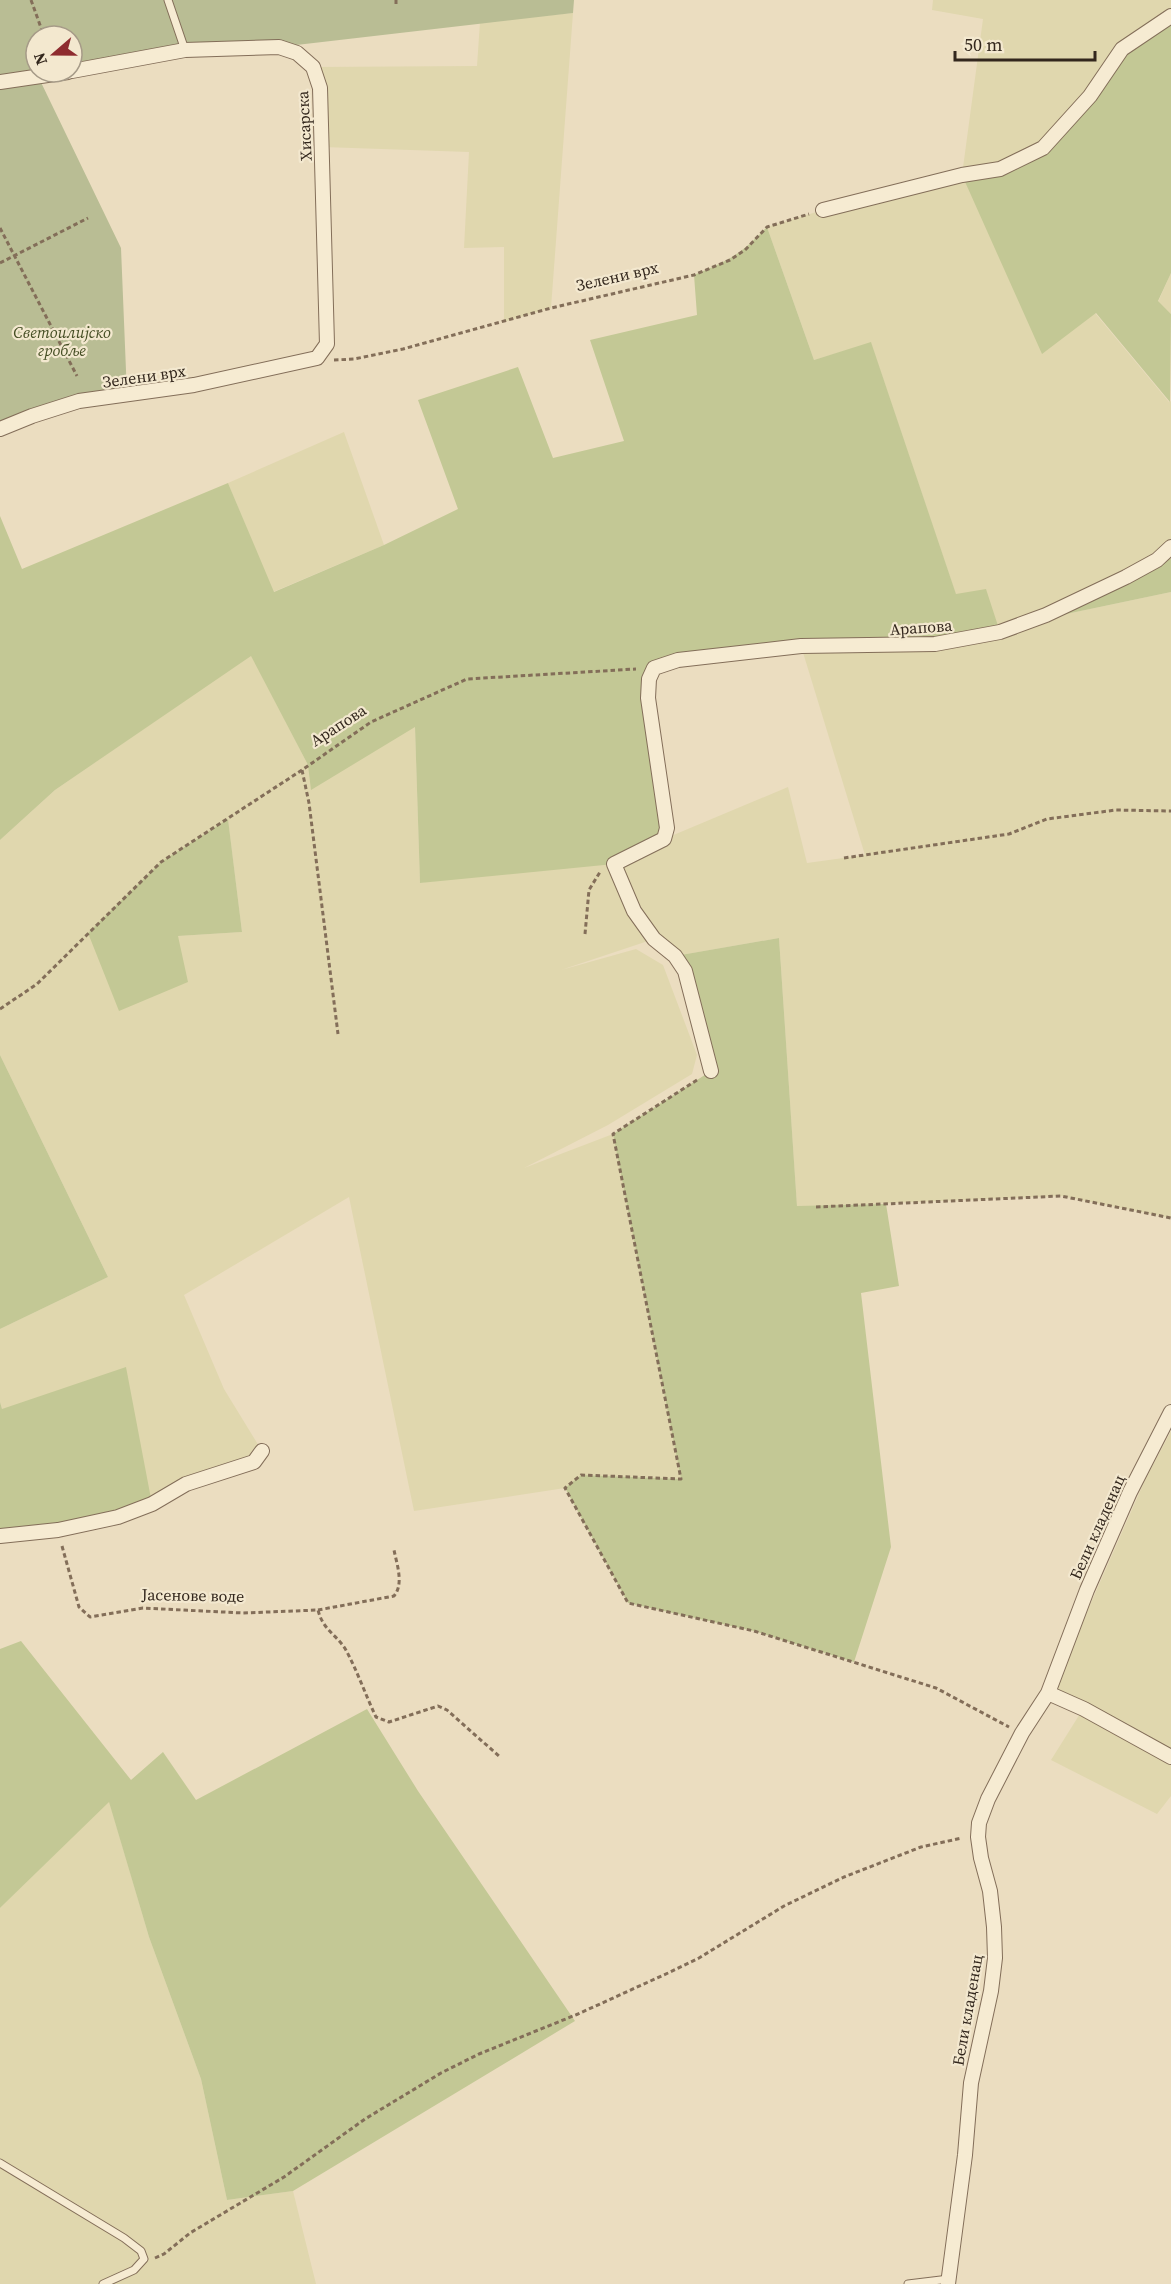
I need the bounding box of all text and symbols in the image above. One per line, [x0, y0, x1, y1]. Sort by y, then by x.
north arrow [24, 24, 84, 84]
scale bar [955, 24, 1094, 62]
text: 50 m [964, 32, 1002, 57]
text: N [27, 50, 52, 68]
street label: Хисарска [291, 90, 317, 162]
street label: Зелени врх [574, 256, 661, 296]
park label: Светоилијско гробље [13, 321, 111, 361]
street label: Зелени врх [101, 359, 188, 393]
street label: Арапова [889, 614, 954, 640]
street label: Арапова [306, 698, 371, 751]
street label: Бели кладенац [1064, 1471, 1130, 1583]
street label: Јасенове воде [141, 1583, 244, 1607]
street label: Бели кладенац [946, 1953, 988, 2067]

